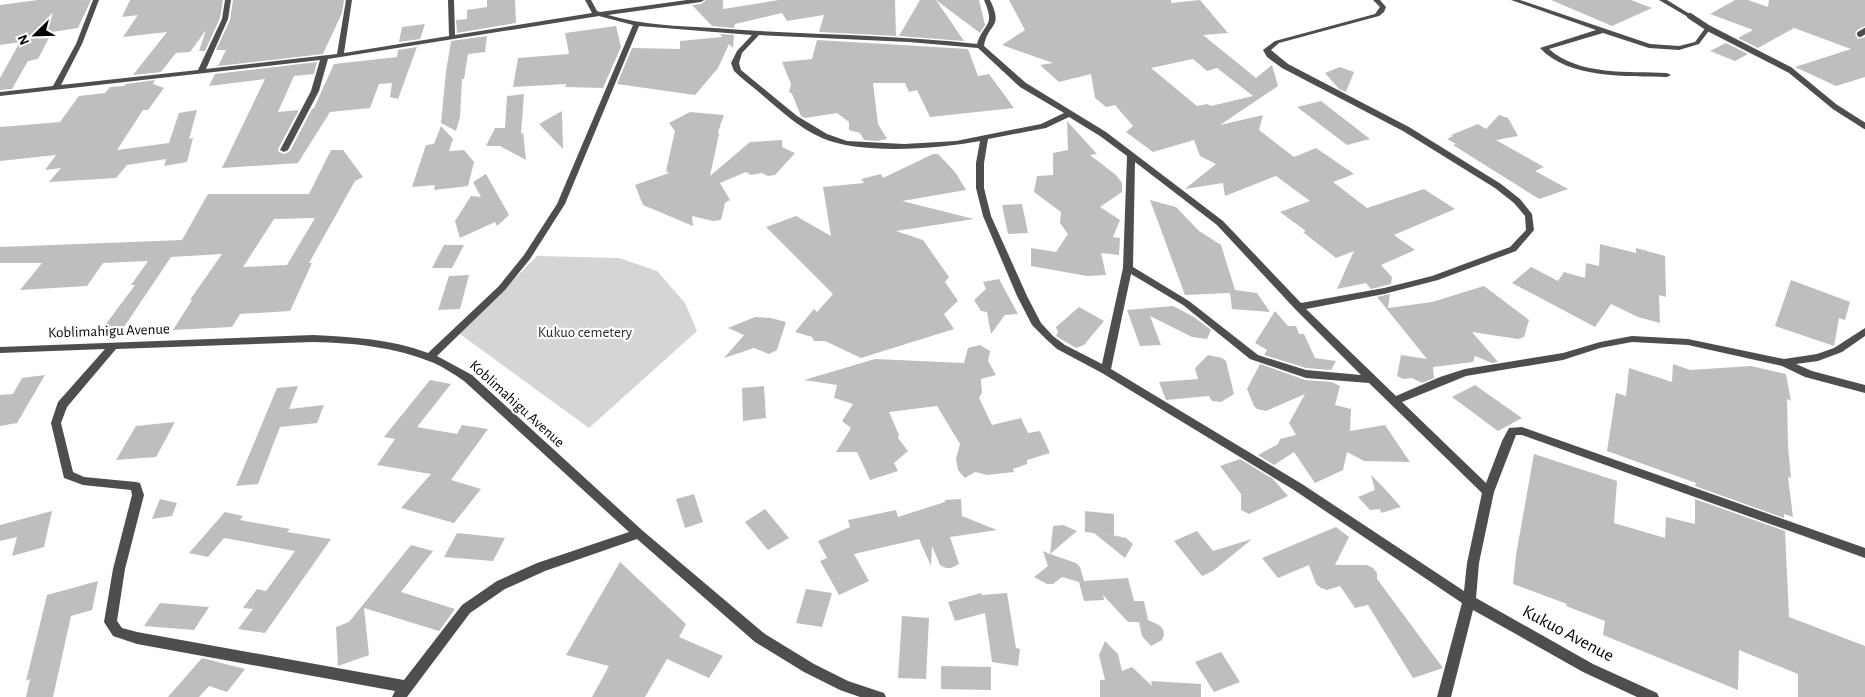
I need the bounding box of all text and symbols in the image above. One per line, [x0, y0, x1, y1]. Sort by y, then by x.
north arrow [10, 10, 60, 60]
text: N [16, 32, 32, 47]
street label: Koblimahigu Avenue [48, 321, 170, 341]
park label: Kukuo cemetery [538, 325, 633, 340]
street label: Koblimahigu Avenue [467, 358, 567, 450]
street label: Kukuo Avenue [1519, 602, 1617, 666]

